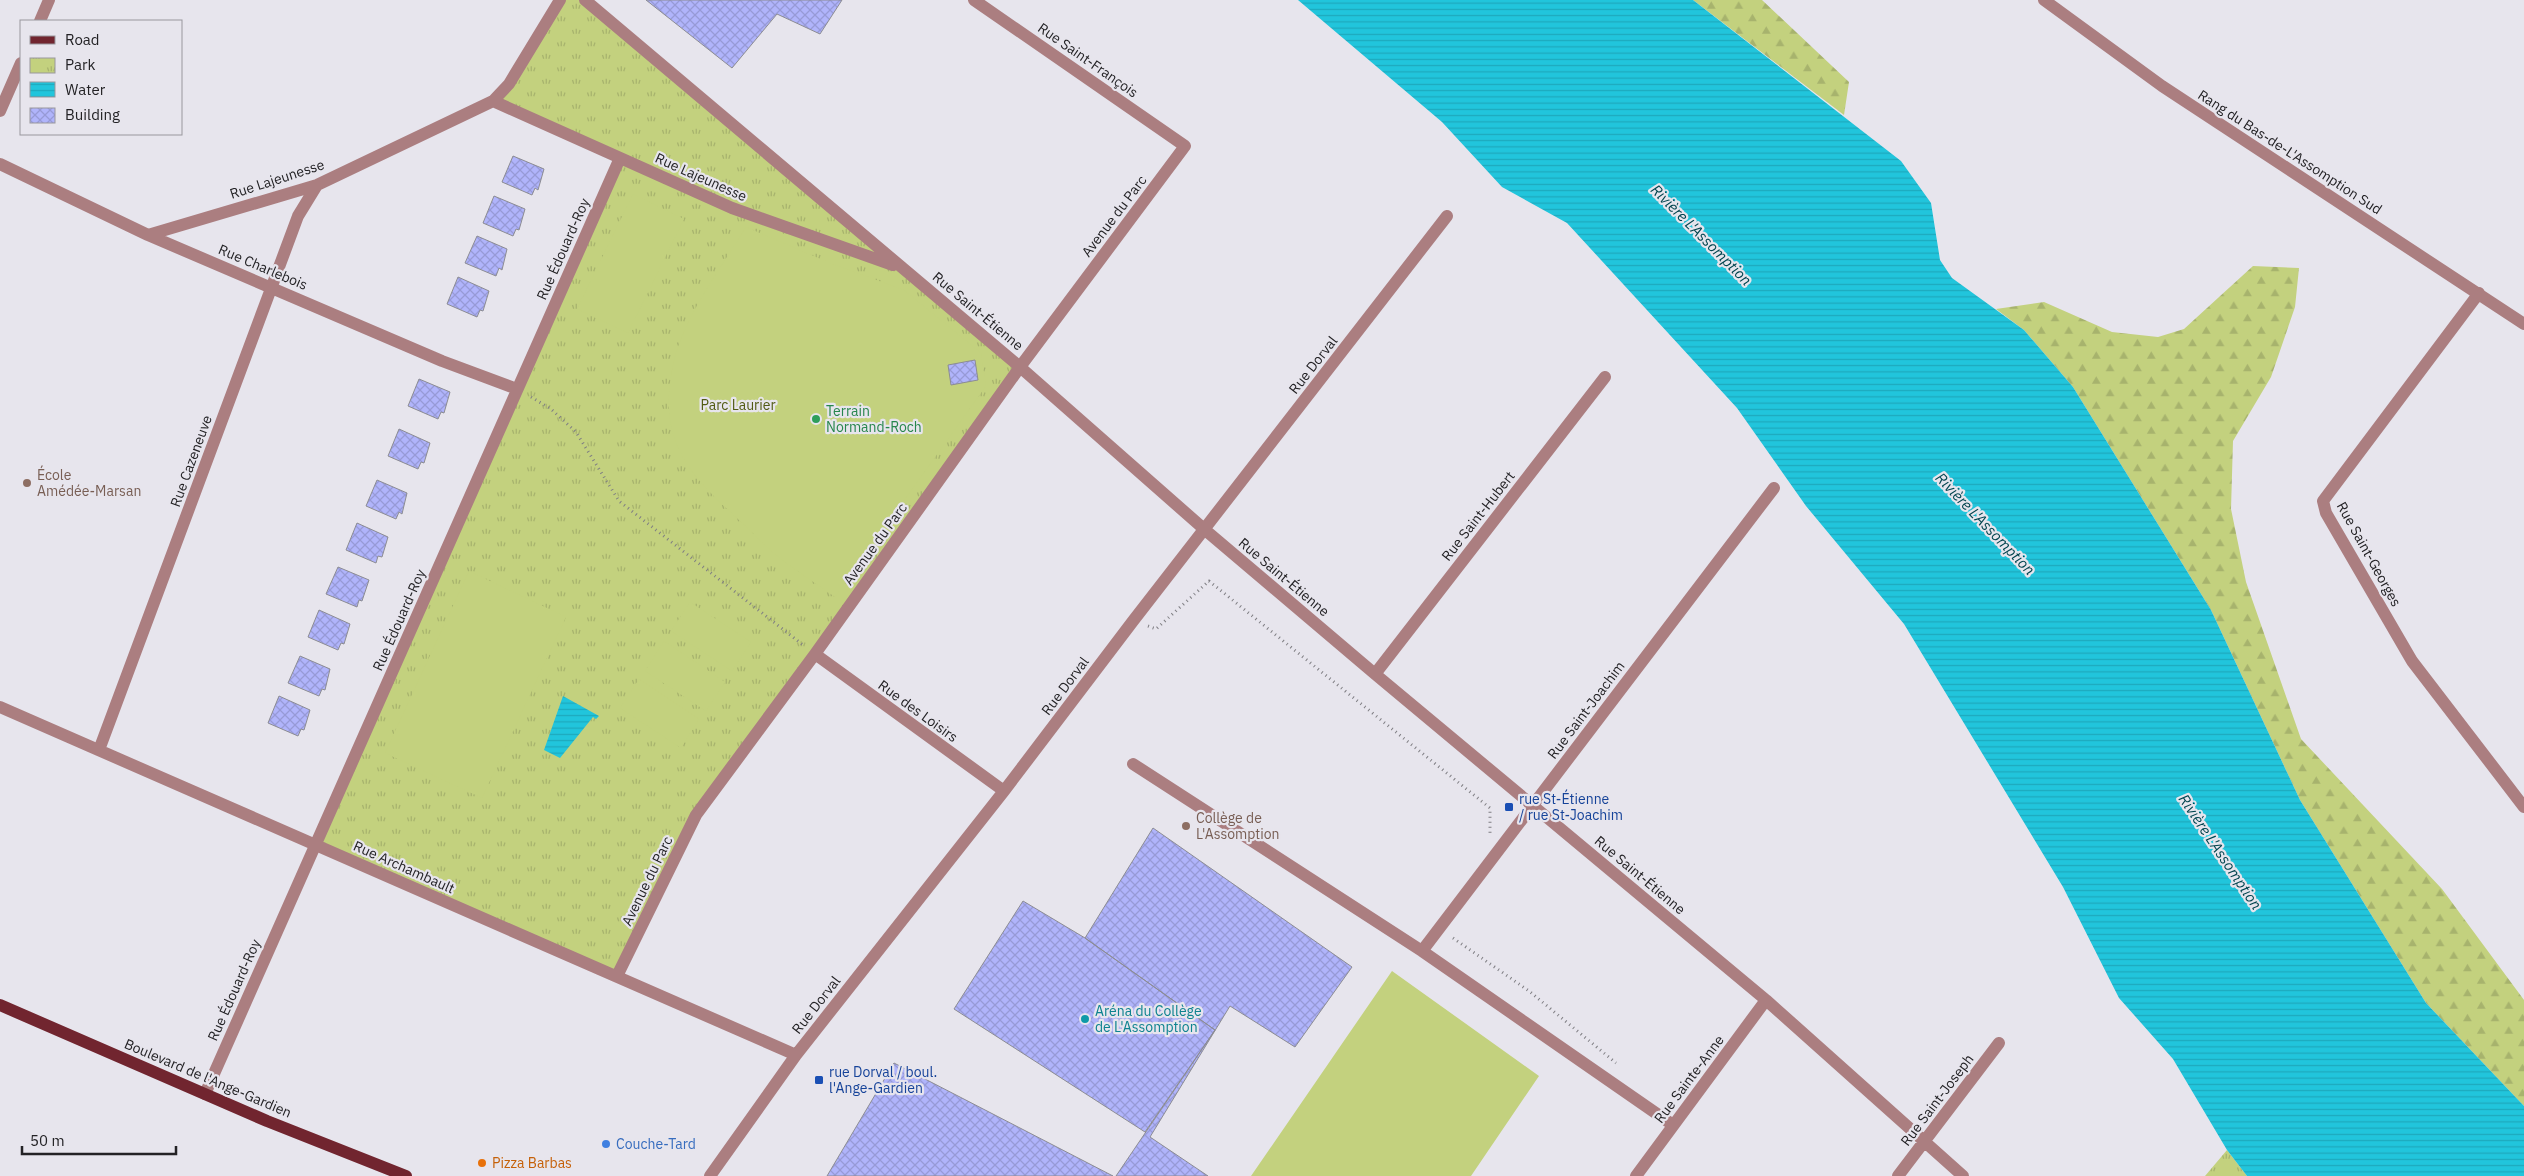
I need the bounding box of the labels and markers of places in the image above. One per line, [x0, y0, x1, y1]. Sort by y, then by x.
place label: Terrain Normand-Roch [826, 402, 922, 436]
marker: Terrain Normand-Roch [810, 413, 822, 425]
place label: École Amédée-Marsan [37, 465, 141, 500]
marker: École Amédée-Marsan [21, 477, 33, 489]
place label: rue St-Étienne / rue St-Joachim [1519, 789, 1623, 824]
marker: rue St-Étienne / rue St-Joachim [1503, 801, 1515, 813]
place label: Collège de L'Assomption [1196, 809, 1280, 843]
marker: Collège de L'Assomption [1180, 820, 1192, 832]
place label: Aréna du Collège de L'Assomption [1095, 1002, 1202, 1036]
marker: Aréna du Collège de L'Assomption [1079, 1013, 1091, 1025]
place label: rue Dorval / boul. l'Ange-Gardien [829, 1063, 937, 1097]
marker: rue Dorval / boul. l'Ange-Gardien [813, 1074, 825, 1086]
place label: Couche-Tard [616, 1135, 696, 1153]
marker: Couche-Tard [600, 1138, 612, 1150]
place label: Pizza Barbas [492, 1154, 572, 1172]
marker: Pizza Barbas [476, 1157, 488, 1169]

